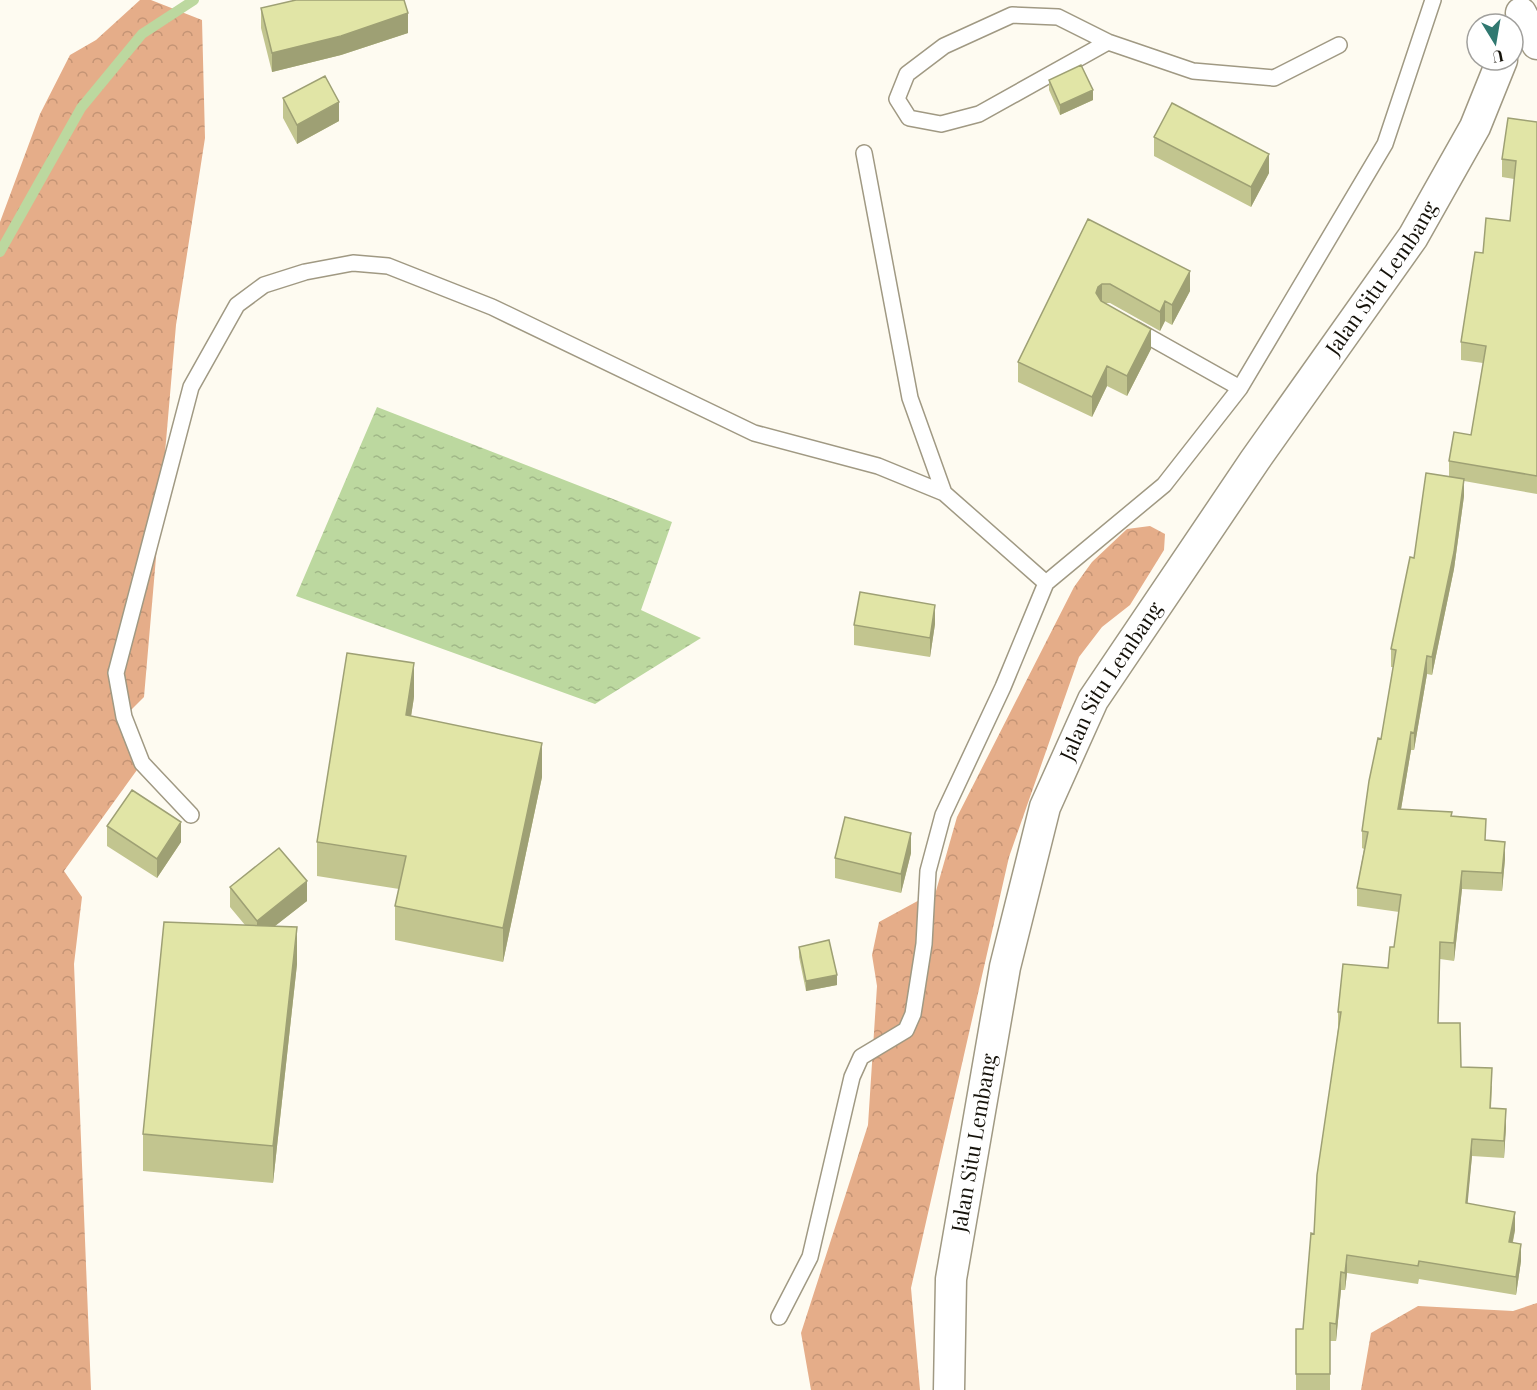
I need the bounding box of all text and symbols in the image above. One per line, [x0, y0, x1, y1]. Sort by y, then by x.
north arrow [1465, 12, 1525, 72]
text: U [1491, 46, 1505, 69]
street label: Jalan Situ Lembang [1317, 195, 1442, 361]
street label: Jalan Situ Lembang [1051, 595, 1168, 765]
street label: Jalan Situ Lembang [943, 1051, 1002, 1235]

